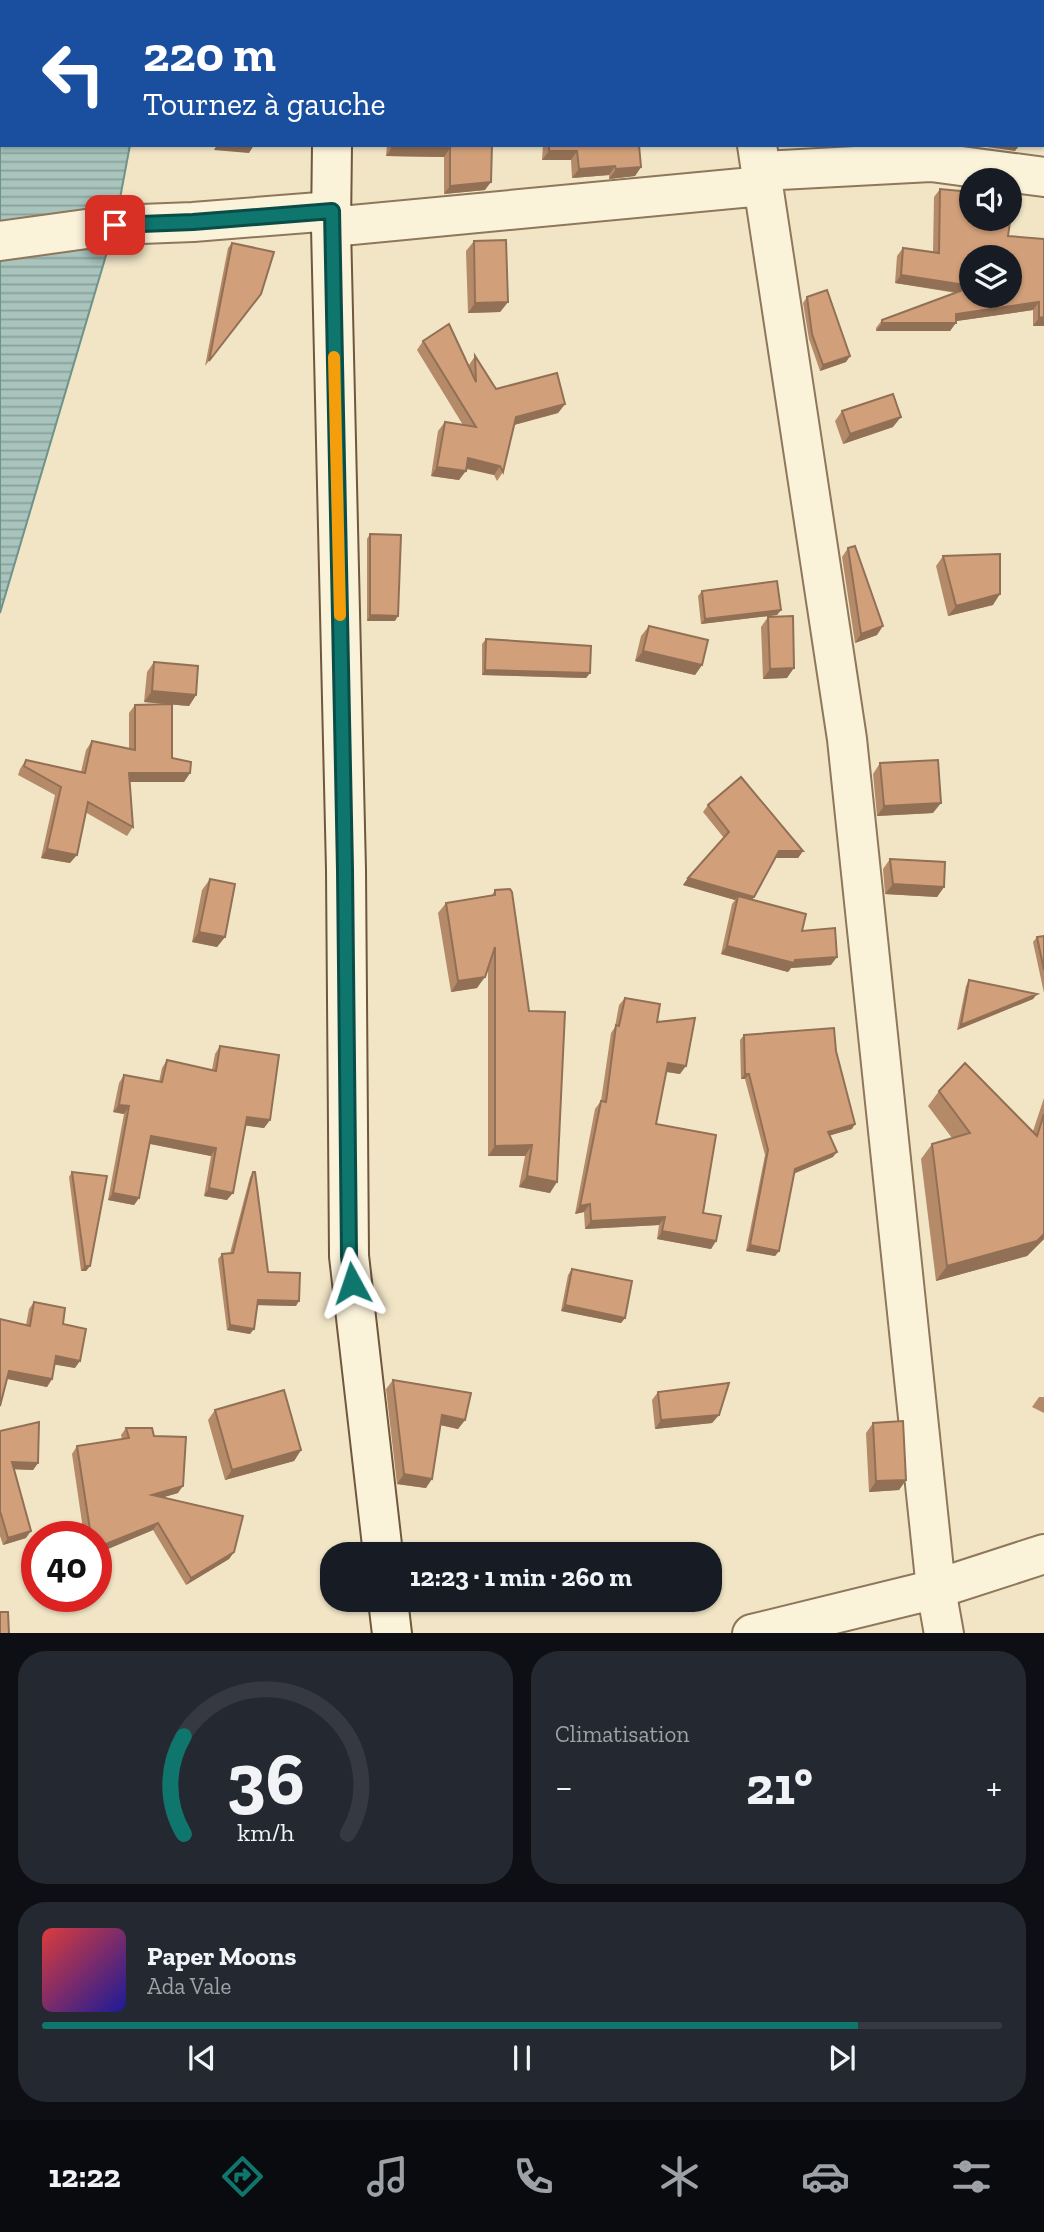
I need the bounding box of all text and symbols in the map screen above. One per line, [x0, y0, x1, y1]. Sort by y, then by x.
text: 220 m [143, 25, 276, 84]
icon: left [28, 28, 119, 119]
text: Tournez à gauche [143, 85, 386, 123]
map controls [959, 168, 1022, 308]
button: sound [959, 168, 1022, 231]
pin [85, 195, 145, 255]
icon: arrive [96, 206, 134, 244]
button: layers [959, 245, 1022, 308]
position arrow [315, 1246, 389, 1320]
speed limit sign: 40 [21, 1521, 112, 1612]
text: 12:23 · 1 min · 260 m [410, 1561, 632, 1593]
text: Climatisation [555, 1720, 689, 1748]
text: 36 [227, 1735, 304, 1823]
text: 21° [746, 1755, 813, 1817]
text: − [555, 1764, 573, 1810]
text: + [986, 1764, 1002, 1810]
text: km/h [237, 1816, 294, 1846]
text: Paper Moons [147, 1940, 296, 1972]
text: Ada Vale [147, 1972, 231, 2000]
icon: previous [183, 2039, 221, 2077]
icon: pause [503, 2039, 541, 2077]
icon: next [823, 2039, 861, 2077]
icon: directions [218, 2152, 267, 2201]
icon: music [363, 2152, 412, 2201]
icon: phone [509, 2152, 558, 2201]
icon: climate [655, 2152, 704, 2201]
icon: car [801, 2152, 850, 2201]
icon: filters [947, 2152, 996, 2201]
text: 12:22 [48, 2157, 121, 2195]

